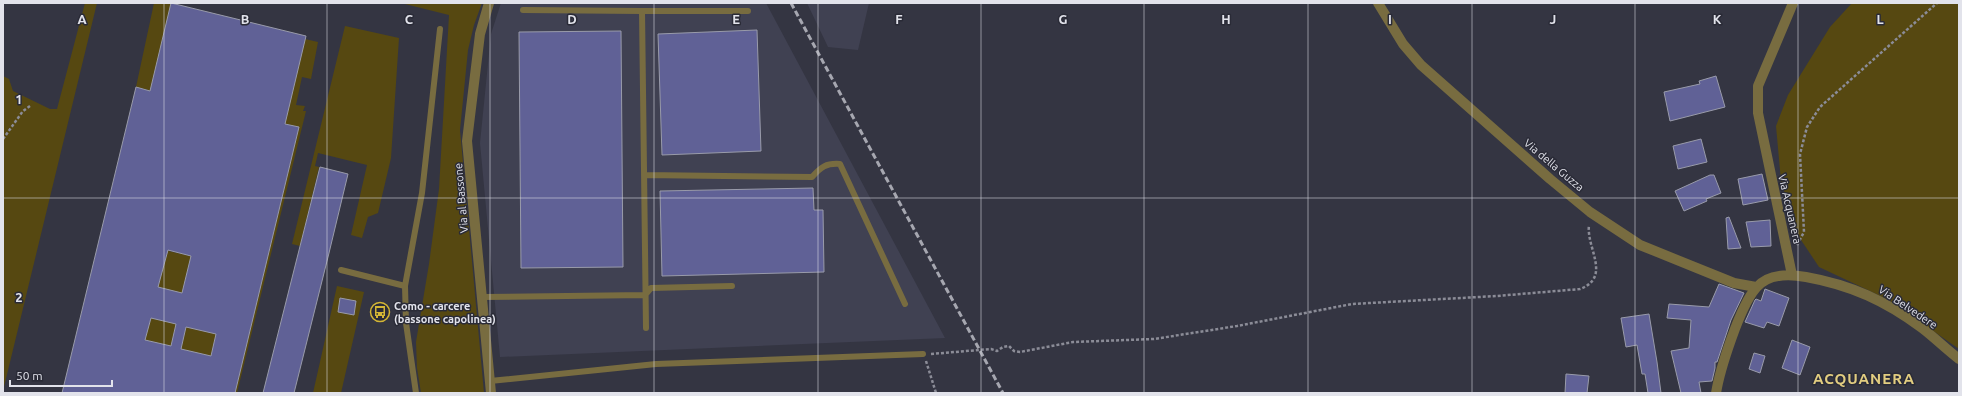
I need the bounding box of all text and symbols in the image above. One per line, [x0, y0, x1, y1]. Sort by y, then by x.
text: A [77, 12, 87, 26]
text: B [241, 12, 250, 26]
text: C [405, 12, 414, 26]
text: D [567, 12, 577, 26]
text: E [732, 12, 740, 26]
text: F [895, 12, 903, 26]
text: G [1059, 12, 1068, 26]
text: H [1221, 12, 1231, 26]
text: I [1388, 12, 1392, 26]
text: J [1550, 12, 1556, 26]
text: K [1713, 12, 1722, 26]
text: L [1876, 12, 1884, 26]
text: 1 [15, 92, 23, 106]
street label: Via della Guzza [1522, 137, 1586, 193]
street label: Via al Bassone [452, 163, 470, 233]
street label: Via Acquanera [1776, 173, 1804, 245]
street label: Via Belvedere [1876, 283, 1940, 331]
text: 2 [15, 290, 23, 304]
place label: Como - carcere (bassone capolinea) [394, 300, 496, 326]
bus stop icon: Como - carcere (bassone capolinea) [369, 301, 391, 323]
scale bar [10, 362, 112, 388]
text: 50 m [16, 369, 43, 382]
district label: ACQUANERA [1813, 370, 1915, 387]

